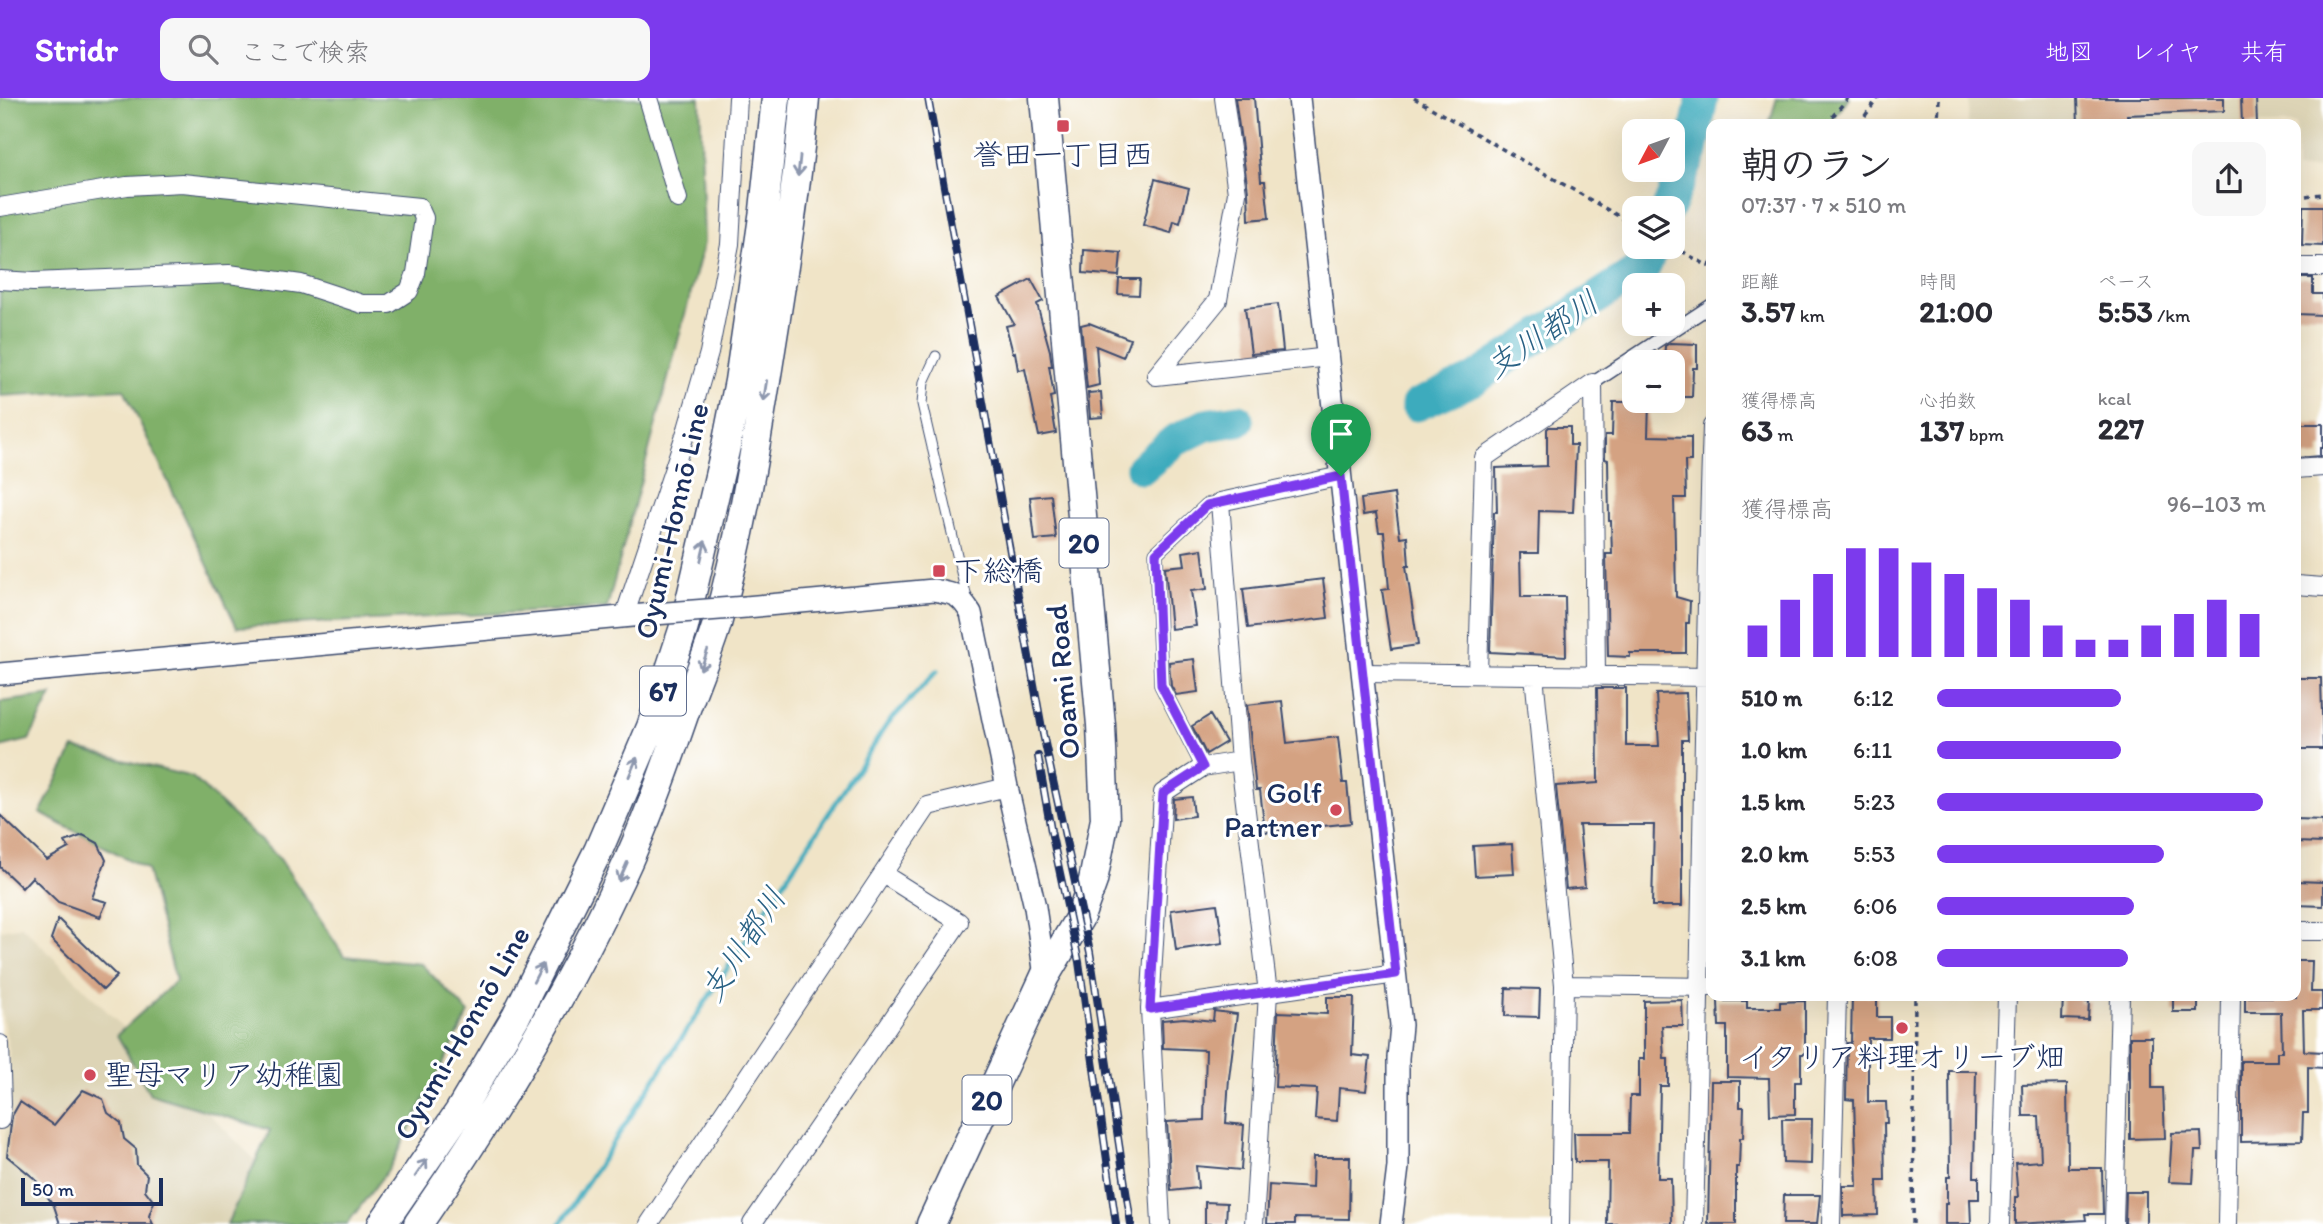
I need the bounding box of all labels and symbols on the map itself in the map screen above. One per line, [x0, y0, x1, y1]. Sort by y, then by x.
marker: 誉田一丁目西 [1055, 118, 1071, 134]
north arrow [1622, 119, 1685, 182]
place label: 誉田一丁目西 [973, 136, 1153, 173]
one-way arrow [792, 154, 805, 177]
water label: 支川都川 [1478, 282, 1606, 386]
one-way arrow [758, 379, 771, 402]
street label: Oyumi-Honnō Line [626, 399, 717, 643]
pin [1311, 404, 1371, 476]
road number: 20 [1060, 518, 1108, 568]
one-way arrow [697, 540, 710, 562]
place label: 下総橋 [953, 552, 1043, 589]
marker: 下総橋 [931, 563, 947, 579]
street label: Ooami Road [1037, 603, 1088, 761]
one-way arrow [697, 648, 709, 670]
road number: 67 [640, 666, 686, 716]
one-way arrow [628, 757, 641, 778]
place label: Golf Partner [1224, 774, 1322, 845]
marker: Golf Partner [1328, 802, 1344, 818]
one-way arrow [616, 861, 629, 883]
water label: 支川都川 [692, 880, 794, 1008]
street label: Oyumi-Honnō Line [385, 919, 538, 1146]
one-way arrow [532, 963, 546, 984]
marker: イタリア料理オリーブ畑 [1894, 1020, 1910, 1036]
place label: イタリア料理オリーブ畑 [1739, 1038, 2066, 1075]
place label: 聖母マリア幼稚園 [104, 1056, 344, 1093]
marker: 聖母マリア幼稚園 [82, 1067, 98, 1083]
road number: 20 [962, 1076, 1012, 1124]
one-way arrow [414, 1159, 428, 1178]
scale bar [21, 1175, 163, 1207]

